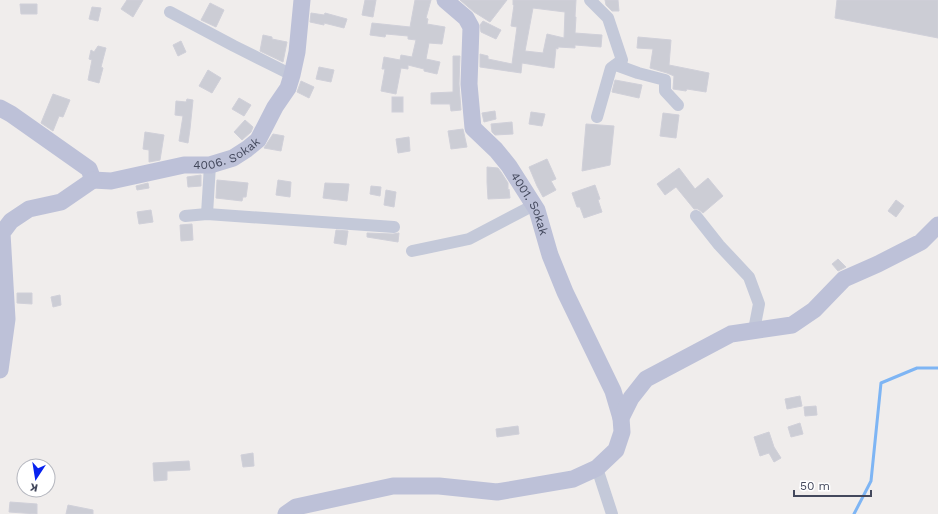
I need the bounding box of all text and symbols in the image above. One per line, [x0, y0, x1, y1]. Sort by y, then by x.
street label: 4006. Sokak [193, 134, 263, 172]
street label: 4001. Sokak [508, 170, 551, 237]
north arrow [16, 458, 56, 498]
scale bar [794, 472, 871, 498]
text: 50 m [800, 479, 830, 493]
text: K [29, 480, 39, 494]

